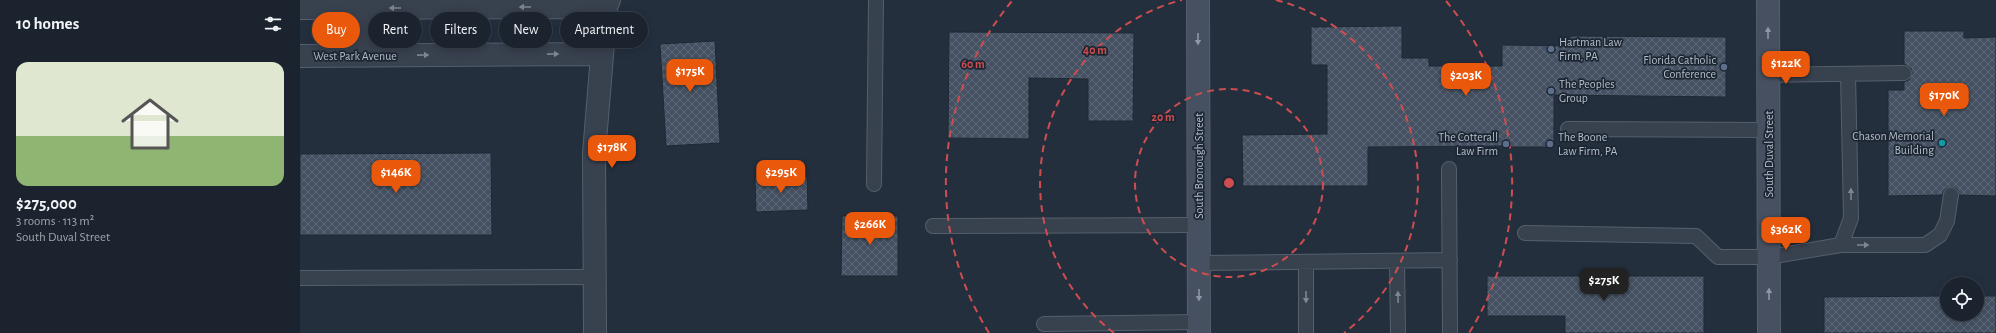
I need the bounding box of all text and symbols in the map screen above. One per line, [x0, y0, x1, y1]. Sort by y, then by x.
one-way arrow [518, 4, 531, 10]
one-way arrow [388, 5, 401, 11]
chip: Buy [312, 12, 360, 48]
chip: Rent [368, 12, 422, 48]
chip: Filters [430, 12, 491, 48]
chip: New [499, 12, 552, 48]
chip: Apartment [560, 12, 648, 48]
icon: filters [262, 13, 284, 35]
text: 10 homes [16, 15, 79, 32]
one-way arrow [1765, 26, 1771, 39]
one-way arrow [1195, 33, 1201, 46]
place label: Hartman Law Firm, PA [1559, 36, 1622, 62]
text: 40 m [1083, 44, 1107, 56]
marker: Hartman Law Firm, PA [1546, 44, 1556, 54]
street label: West Park Avenue [313, 50, 397, 62]
one-way arrow [547, 51, 560, 57]
pin: $122K [1758, 51, 1814, 85]
one-way arrow [417, 52, 430, 58]
place label: Florida Catholic Conference [1643, 54, 1716, 80]
text: $122K [1771, 57, 1801, 70]
text: 60 m [961, 58, 985, 70]
pin: $175K [662, 59, 718, 93]
marker: Florida Catholic Conference [1719, 62, 1729, 72]
pin: $203K [1438, 63, 1494, 97]
text: $175K [675, 65, 705, 78]
text: $203K [1450, 69, 1482, 82]
place label: The Peoples Group [1559, 78, 1615, 104]
pin: $170K [1916, 83, 1972, 117]
marker: The Peoples Group [1546, 86, 1556, 96]
icon: home [114, 88, 186, 160]
text: $170K [1929, 89, 1959, 102]
street label: South Duval Street [1763, 110, 1775, 197]
text: 20 m [1151, 111, 1175, 123]
street label: South Bronough Street [1193, 113, 1205, 219]
place label: Chason Memorial Building [1852, 130, 1934, 156]
place label: The Cotterall Law Firm [1438, 131, 1498, 157]
place label: The Boone Law Firm, PA [1558, 131, 1617, 157]
pin: $178K [584, 135, 640, 169]
marker: Chason Memorial Building [1937, 138, 1947, 148]
marker: The Cotterall Law Firm [1501, 139, 1511, 149]
marker: The Boone Law Firm, PA [1545, 139, 1555, 149]
text: $178K [597, 141, 627, 154]
pin: $146K [368, 160, 424, 194]
pin: $295K [753, 160, 809, 194]
text: $146K [381, 166, 411, 179]
text: $295K [765, 166, 797, 179]
centre of rings [1222, 176, 1236, 190]
one-way arrow [1848, 187, 1854, 200]
text: $275,000 [16, 195, 77, 212]
pin: $266K [842, 212, 898, 246]
text: 3 rooms · 113 m² [16, 215, 94, 228]
pin: $362K [1758, 217, 1814, 251]
text: $266K [854, 218, 886, 231]
text: $362K [1770, 223, 1802, 236]
text: South Duval Street [16, 231, 110, 244]
one-way arrow [1857, 242, 1870, 248]
pin: $275K [1576, 268, 1632, 302]
text: $275K [1589, 274, 1619, 287]
map controls [1940, 277, 1984, 321]
button: locate [1940, 277, 1984, 321]
one-way arrow [1766, 287, 1772, 300]
one-way arrow [1196, 289, 1202, 302]
one-way arrow [1395, 290, 1401, 303]
one-way arrow [1303, 291, 1309, 304]

